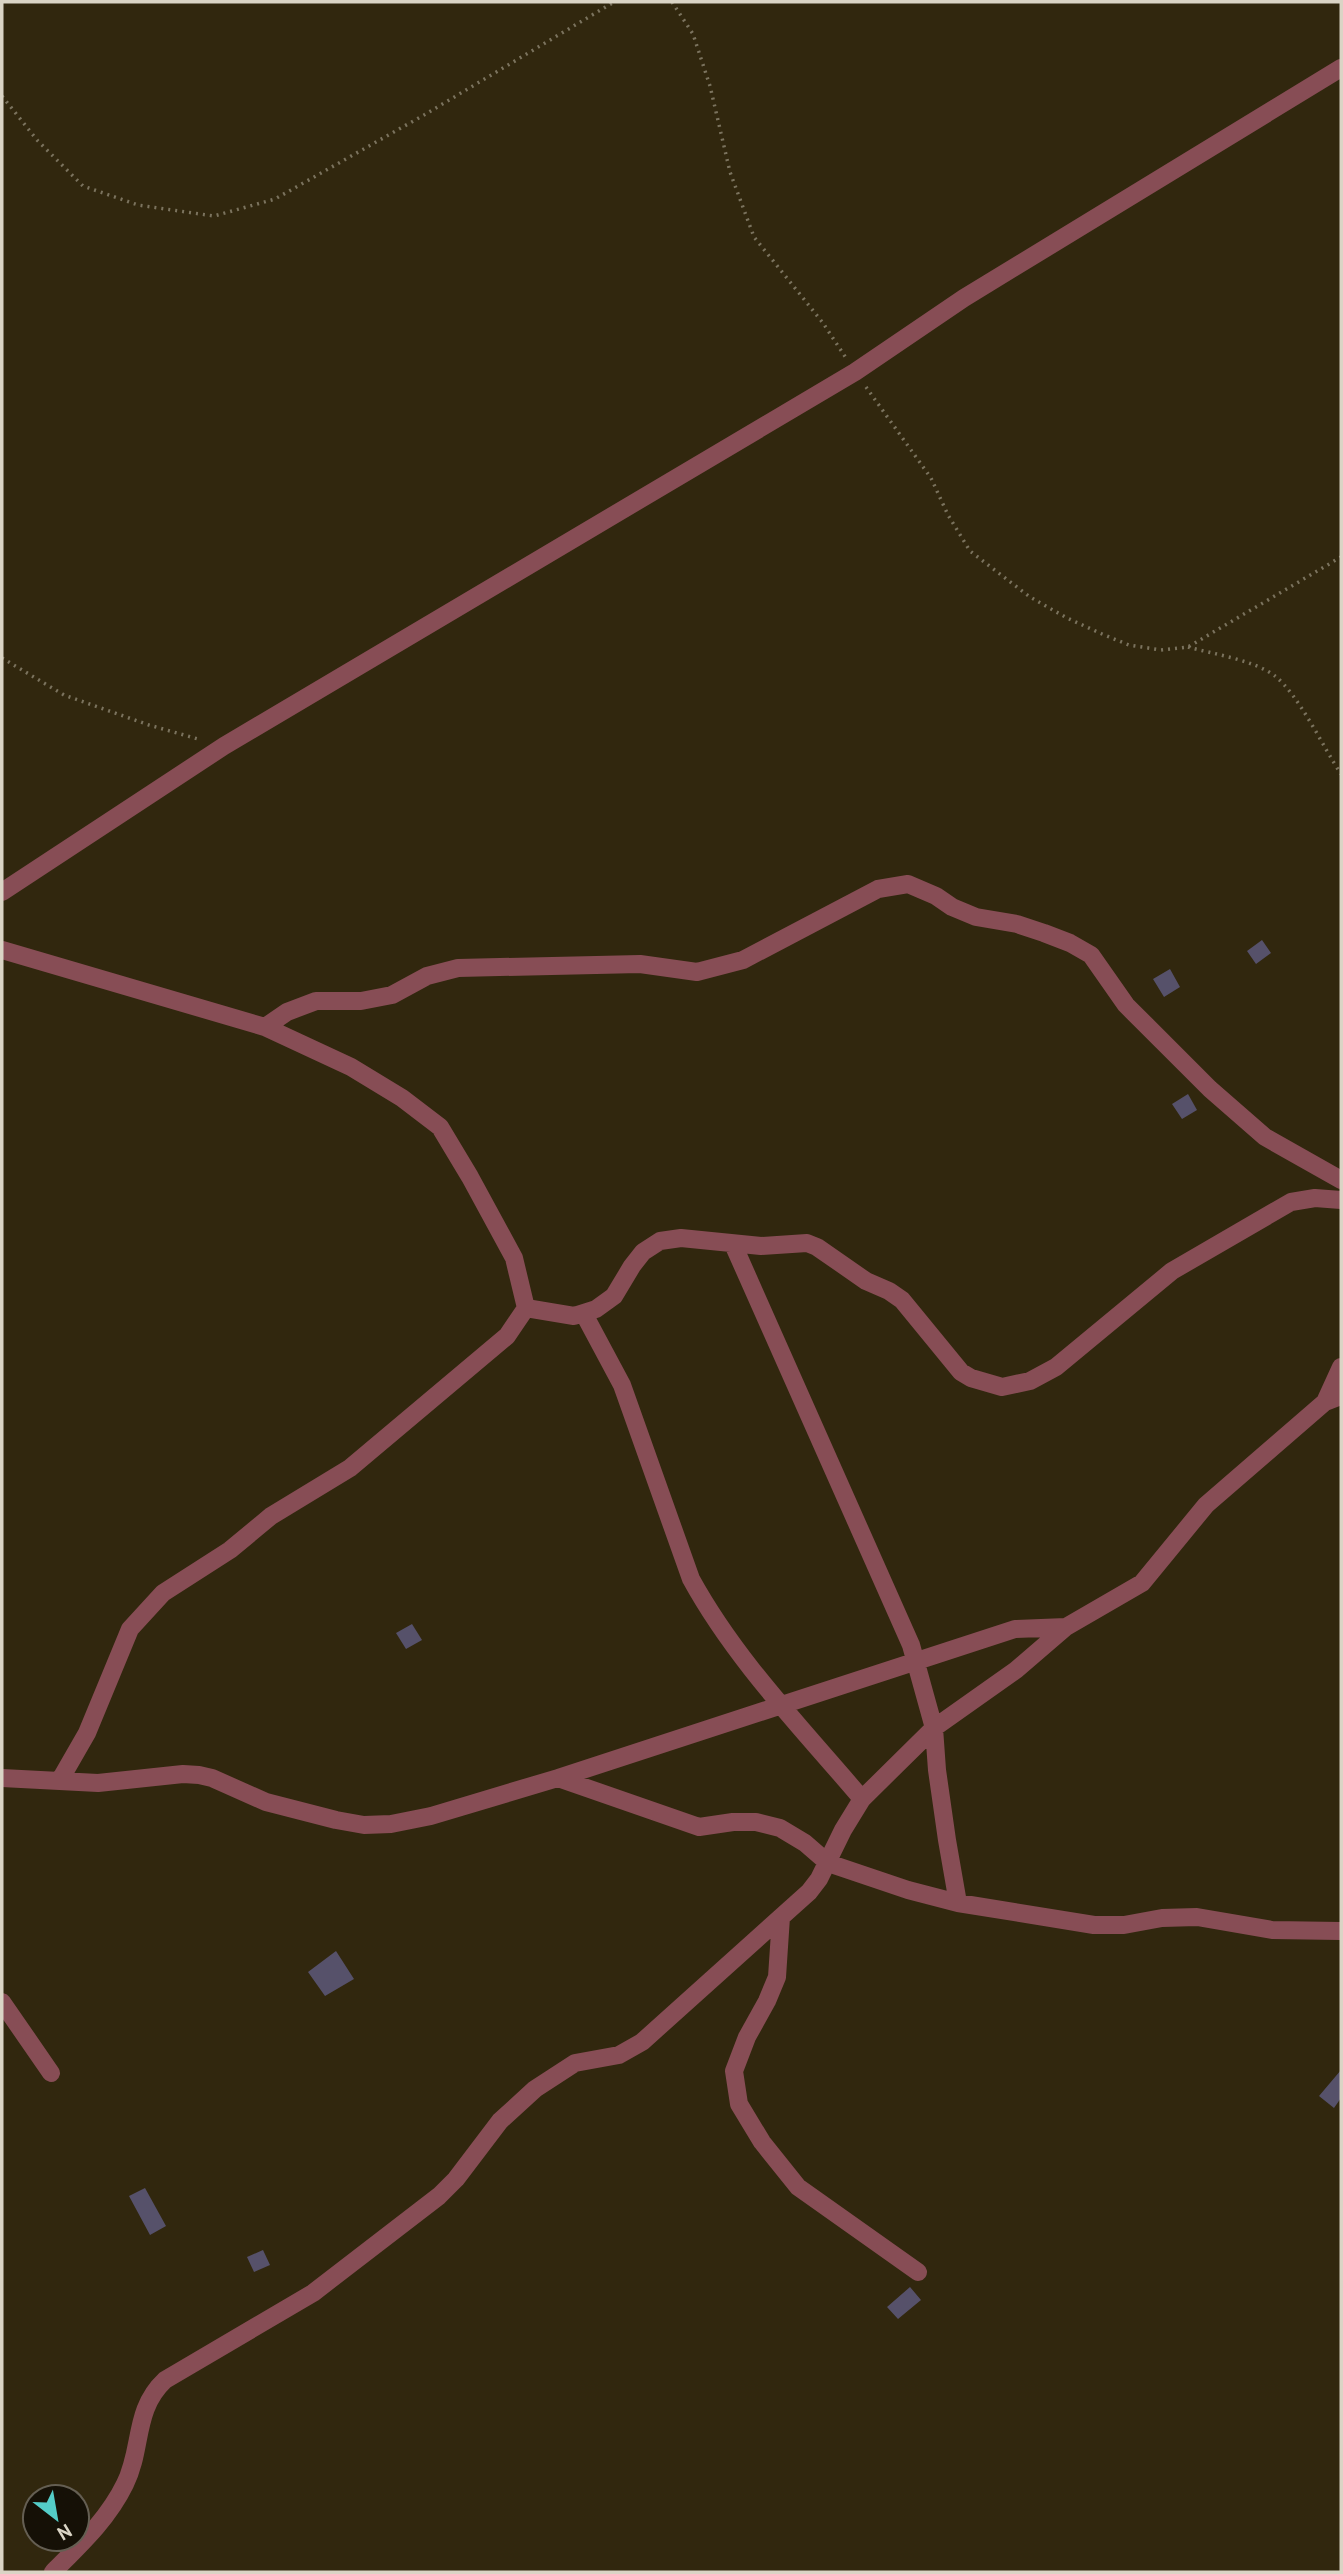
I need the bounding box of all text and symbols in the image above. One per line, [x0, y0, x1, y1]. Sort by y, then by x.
north arrow [21, 2483, 91, 2553]
text: N [53, 2519, 76, 2546]

